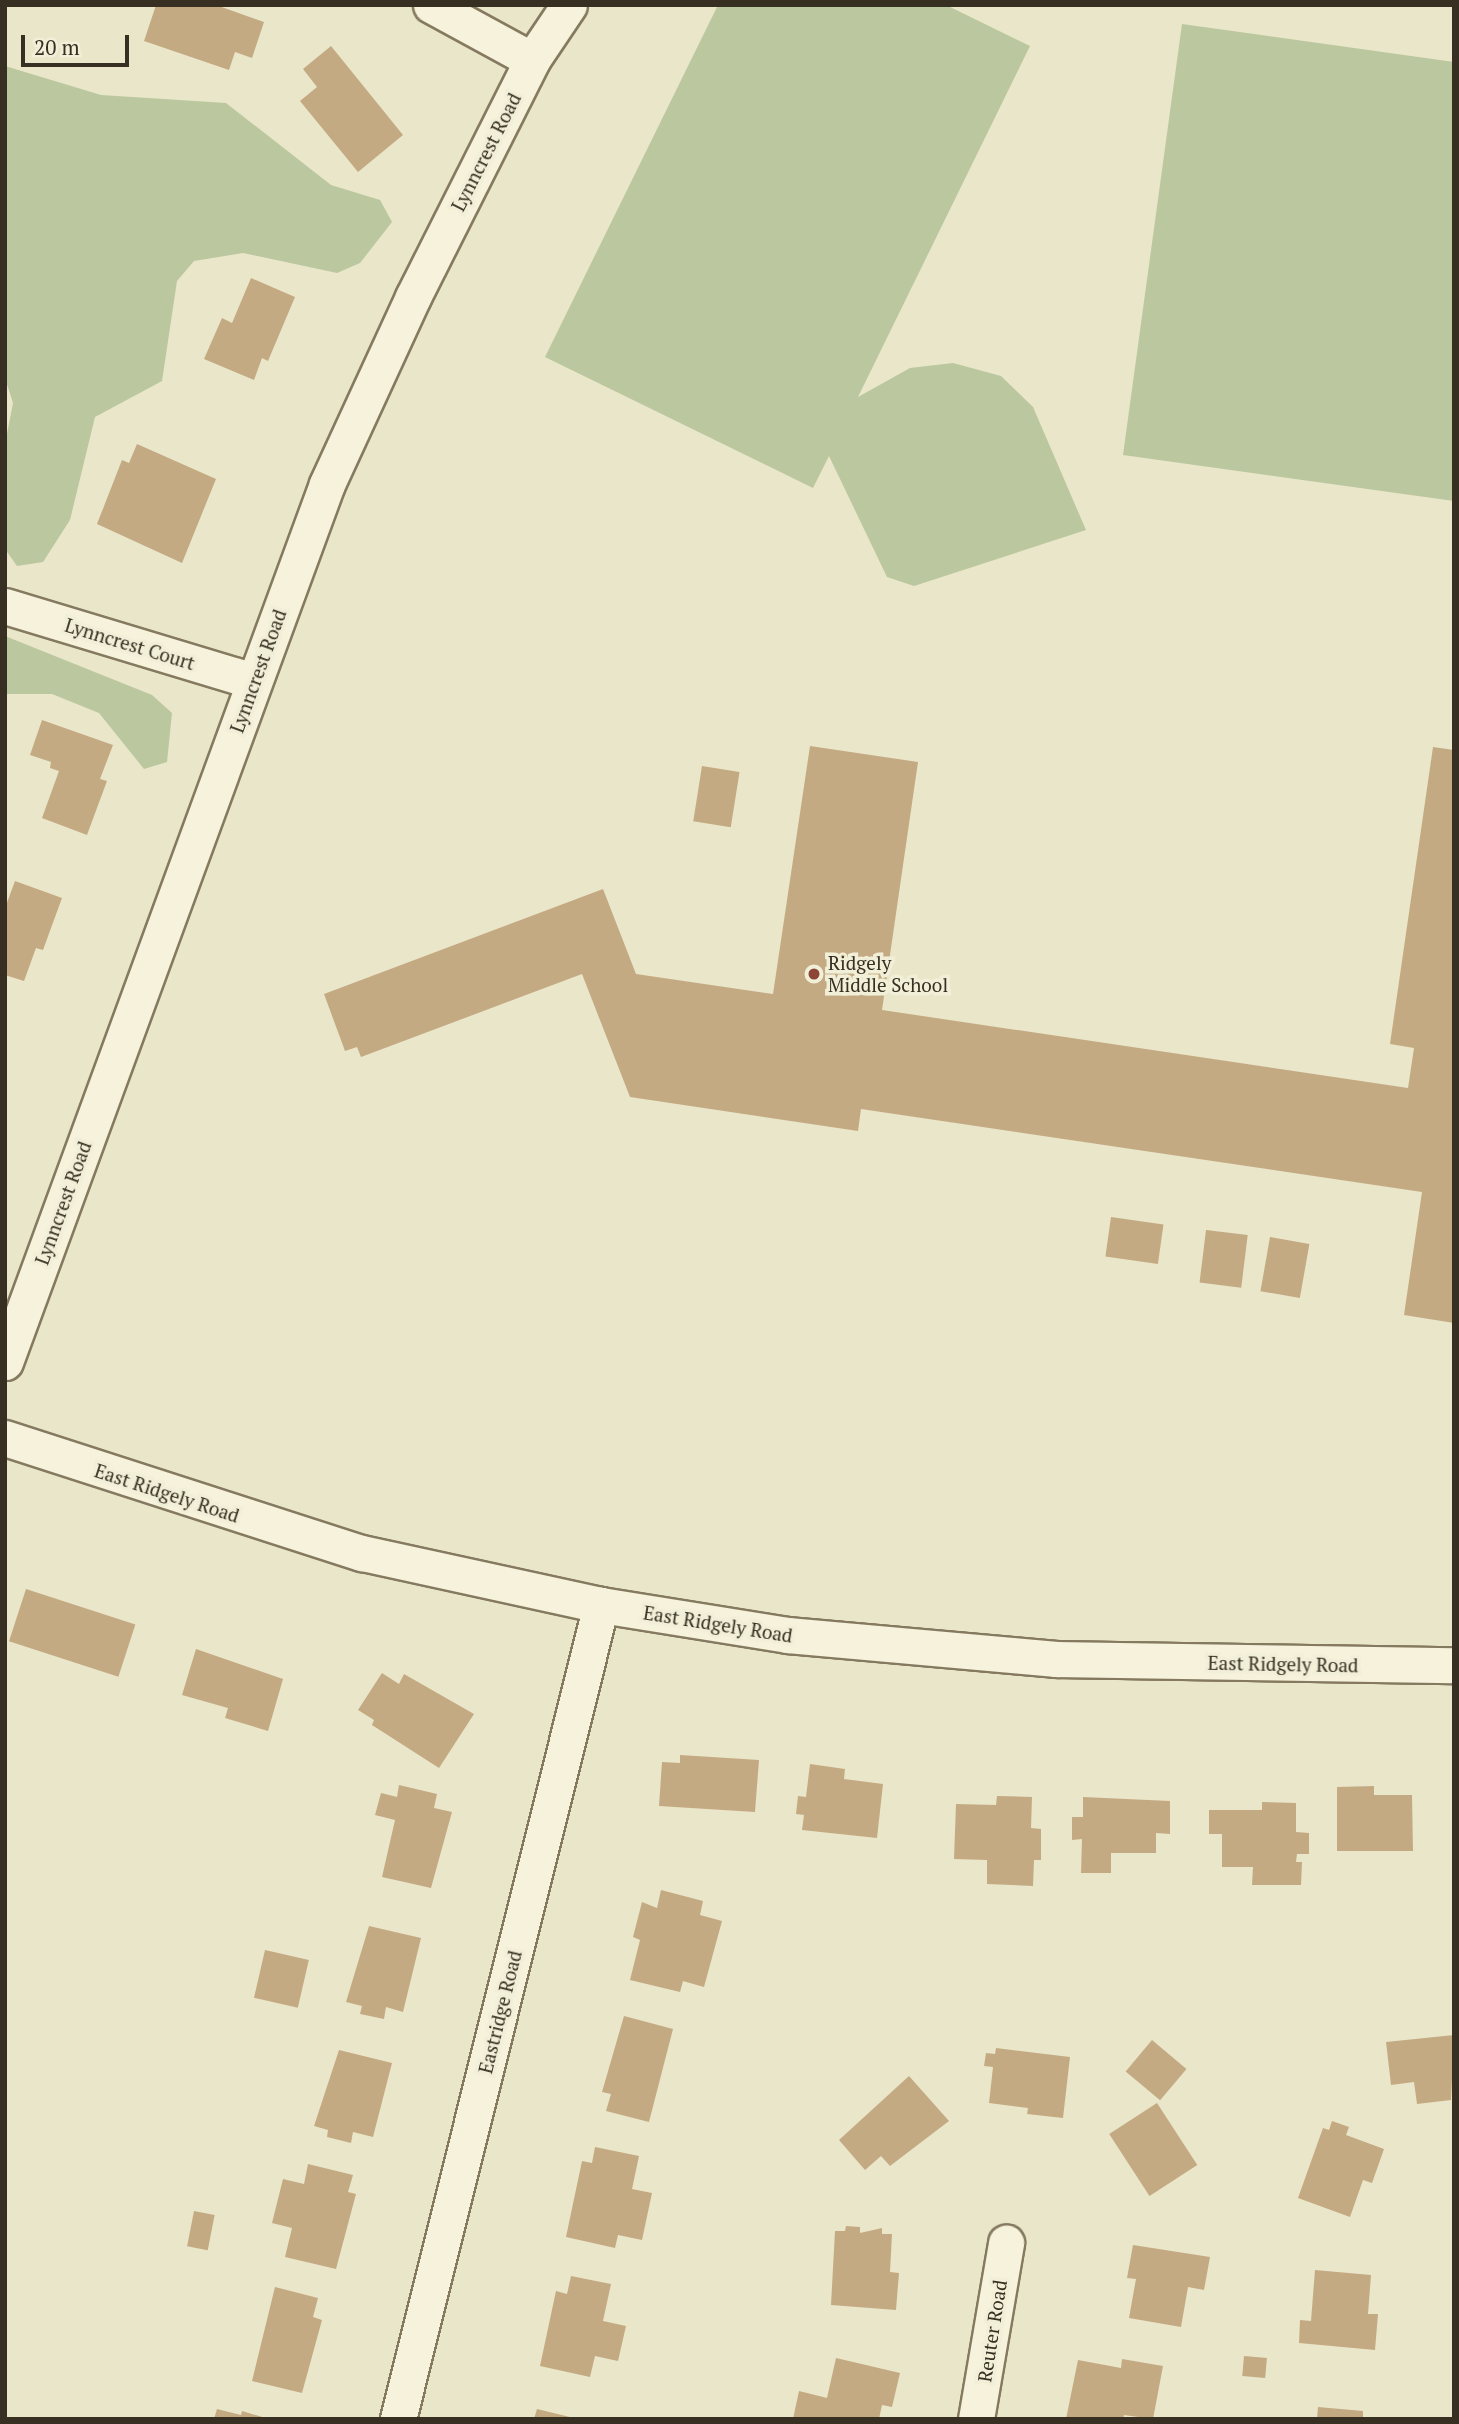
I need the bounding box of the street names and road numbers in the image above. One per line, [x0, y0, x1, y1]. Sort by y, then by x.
street label: Lynncrest Road [446, 89, 526, 215]
street label: Lynncrest Road [225, 606, 291, 736]
street label: Lynncrest Court [62, 613, 198, 675]
street label: Lynncrest Road [30, 1138, 96, 1268]
street label: East Ridgely Road [92, 1459, 242, 1527]
street label: East Ridgely Road [642, 1601, 794, 1647]
street label: East Ridgely Road [1207, 1651, 1359, 1677]
street label: Eastridge Road [474, 1948, 526, 2076]
street label: Reuter Road [973, 2278, 1011, 2384]

